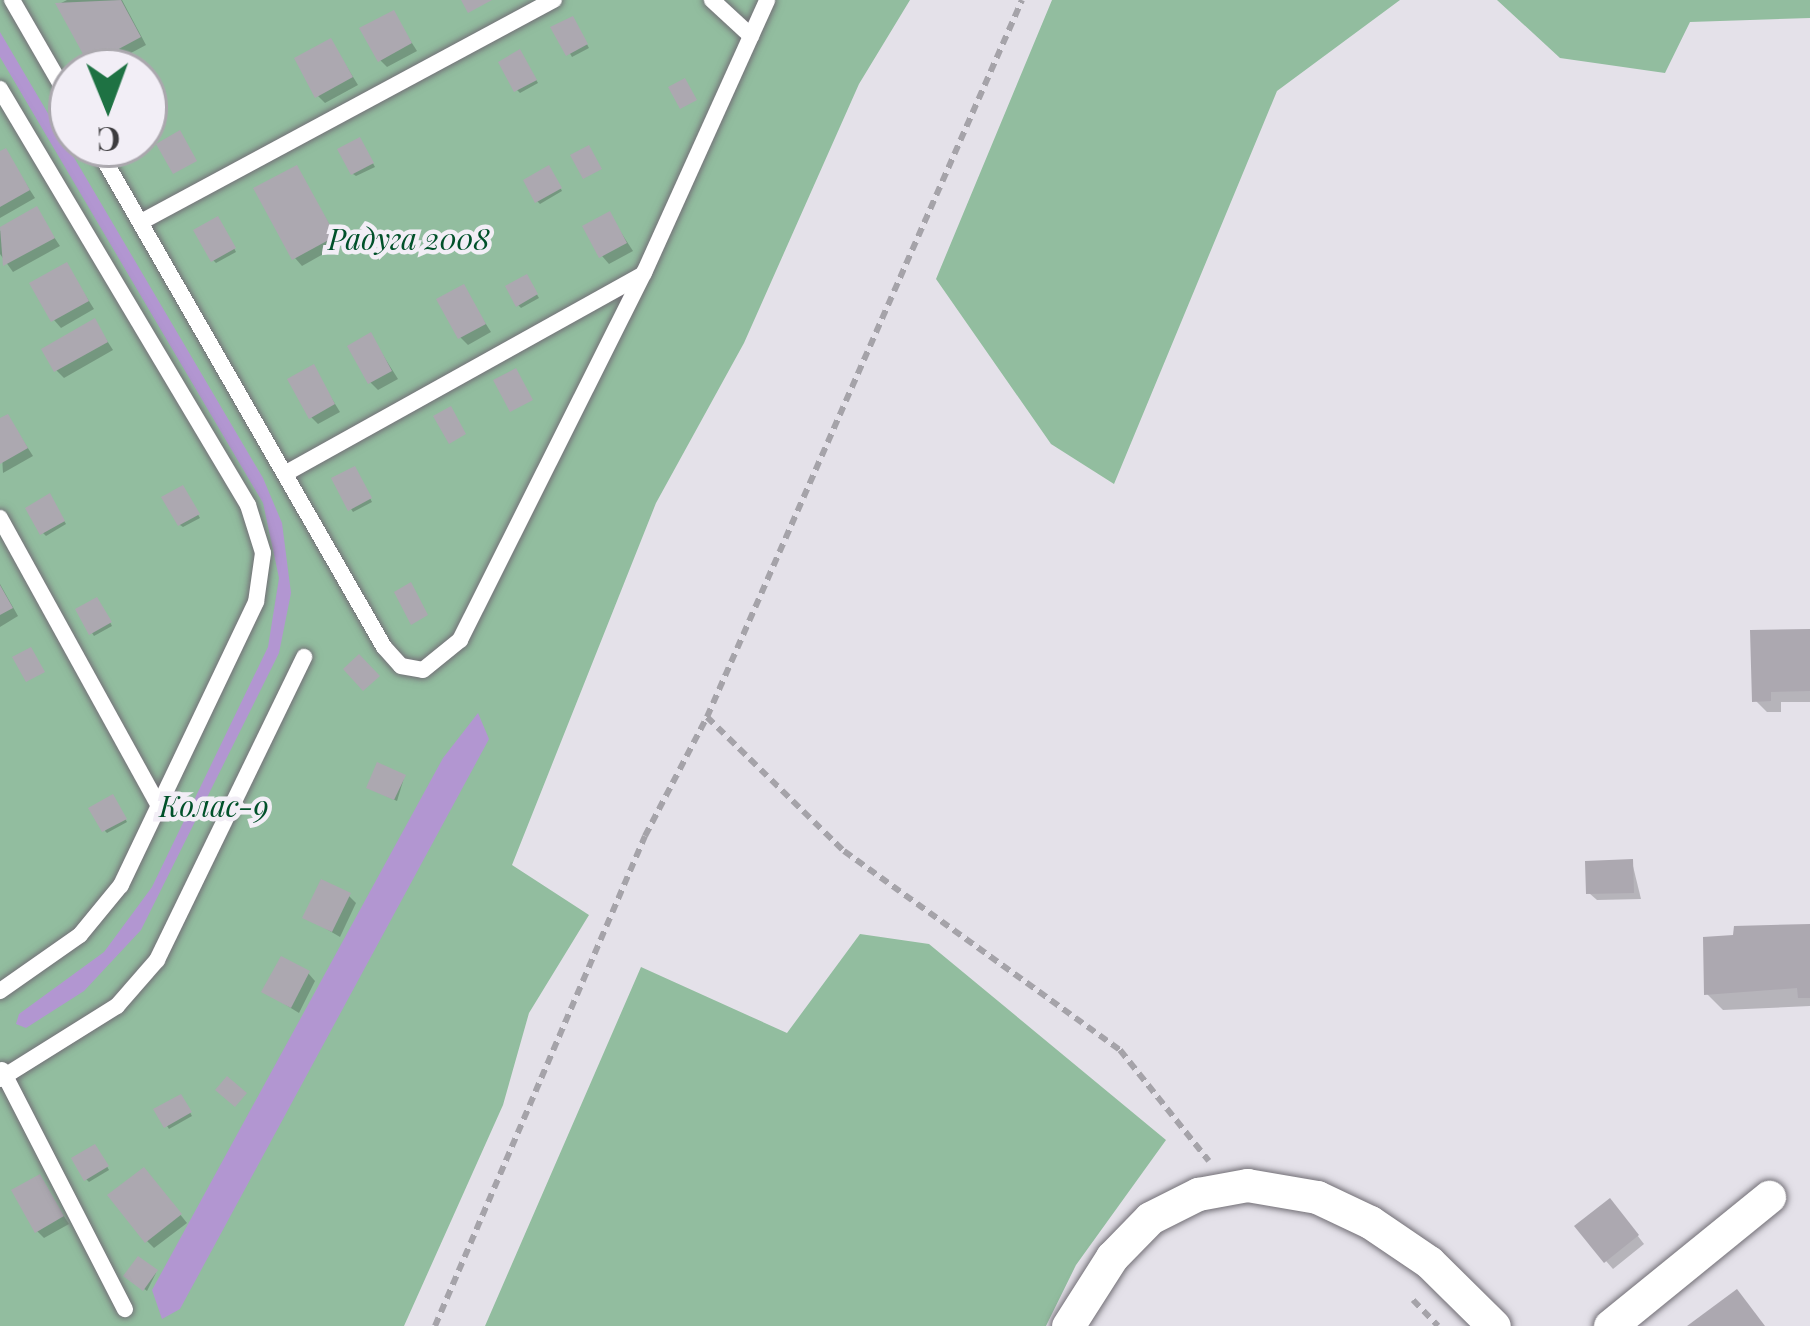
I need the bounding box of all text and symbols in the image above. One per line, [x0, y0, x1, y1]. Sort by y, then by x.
north arrow [48, 48, 168, 168]
text: С [97, 119, 121, 163]
park label: Радуга 2008 [328, 220, 490, 256]
park label: Колас-9 [159, 787, 269, 823]

